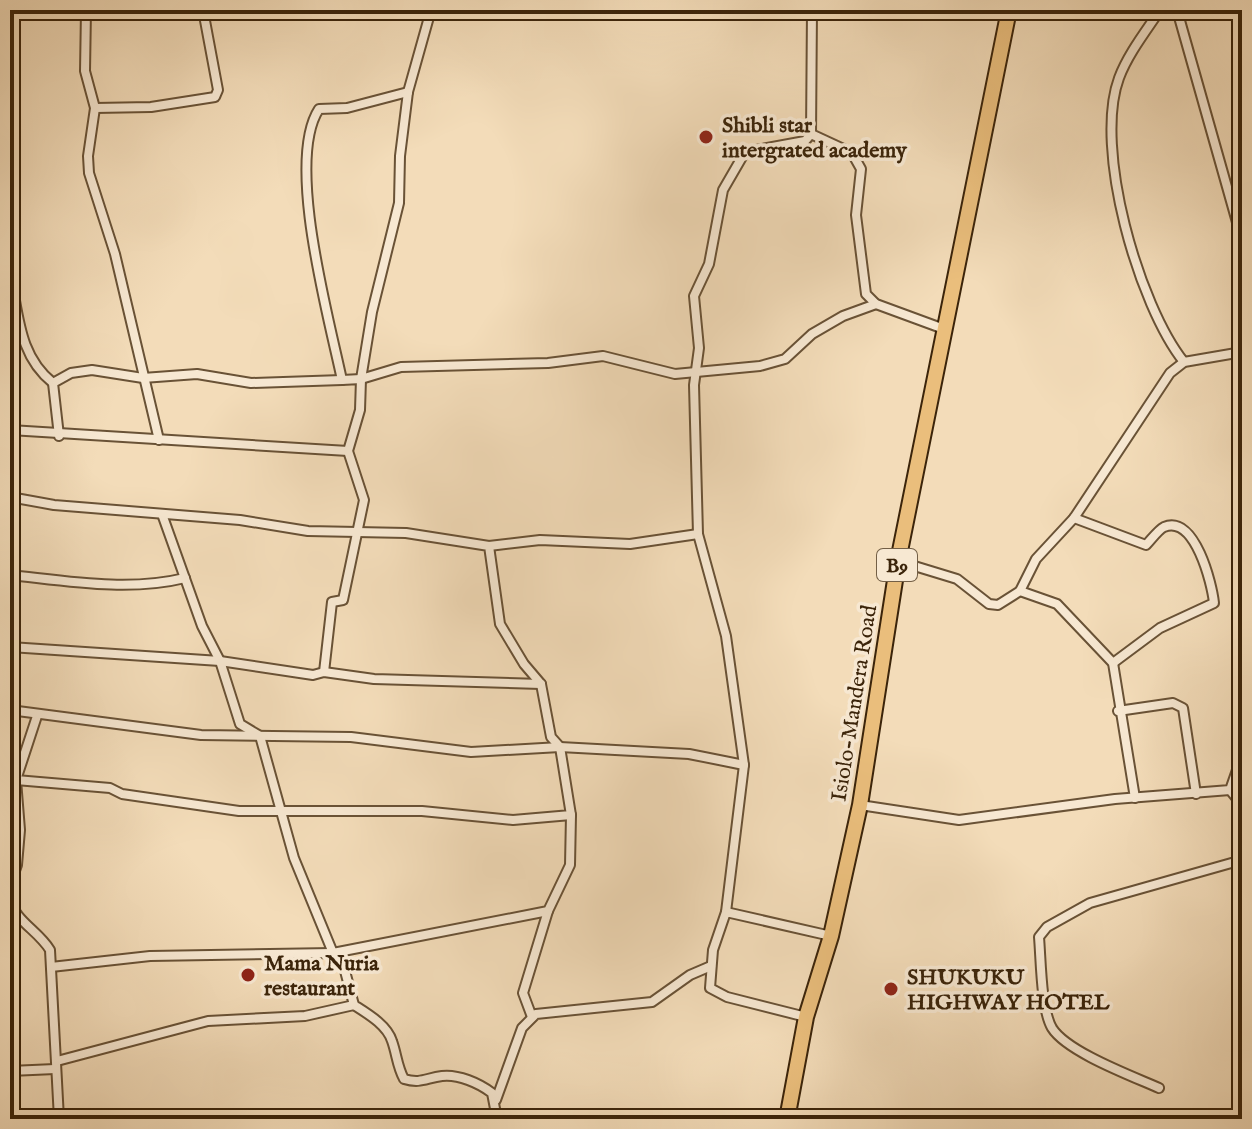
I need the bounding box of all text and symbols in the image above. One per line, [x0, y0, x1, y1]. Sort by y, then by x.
place label: Shibli star intergrated academy [722, 112, 908, 165]
marker: Shibli star intergrated academy [697, 128, 715, 146]
road number: B9 [877, 549, 917, 581]
street label: Isiolo-Mandera Road [826, 603, 884, 804]
place label: Mama Nuria restaurant [264, 950, 379, 1003]
place label: SHUKUKU HIGHWAY HOTEL [907, 964, 1111, 1017]
marker: Mama Nuria restaurant [239, 966, 257, 984]
marker: SHUKUKU HIGHWAY HOTEL [882, 980, 900, 998]

